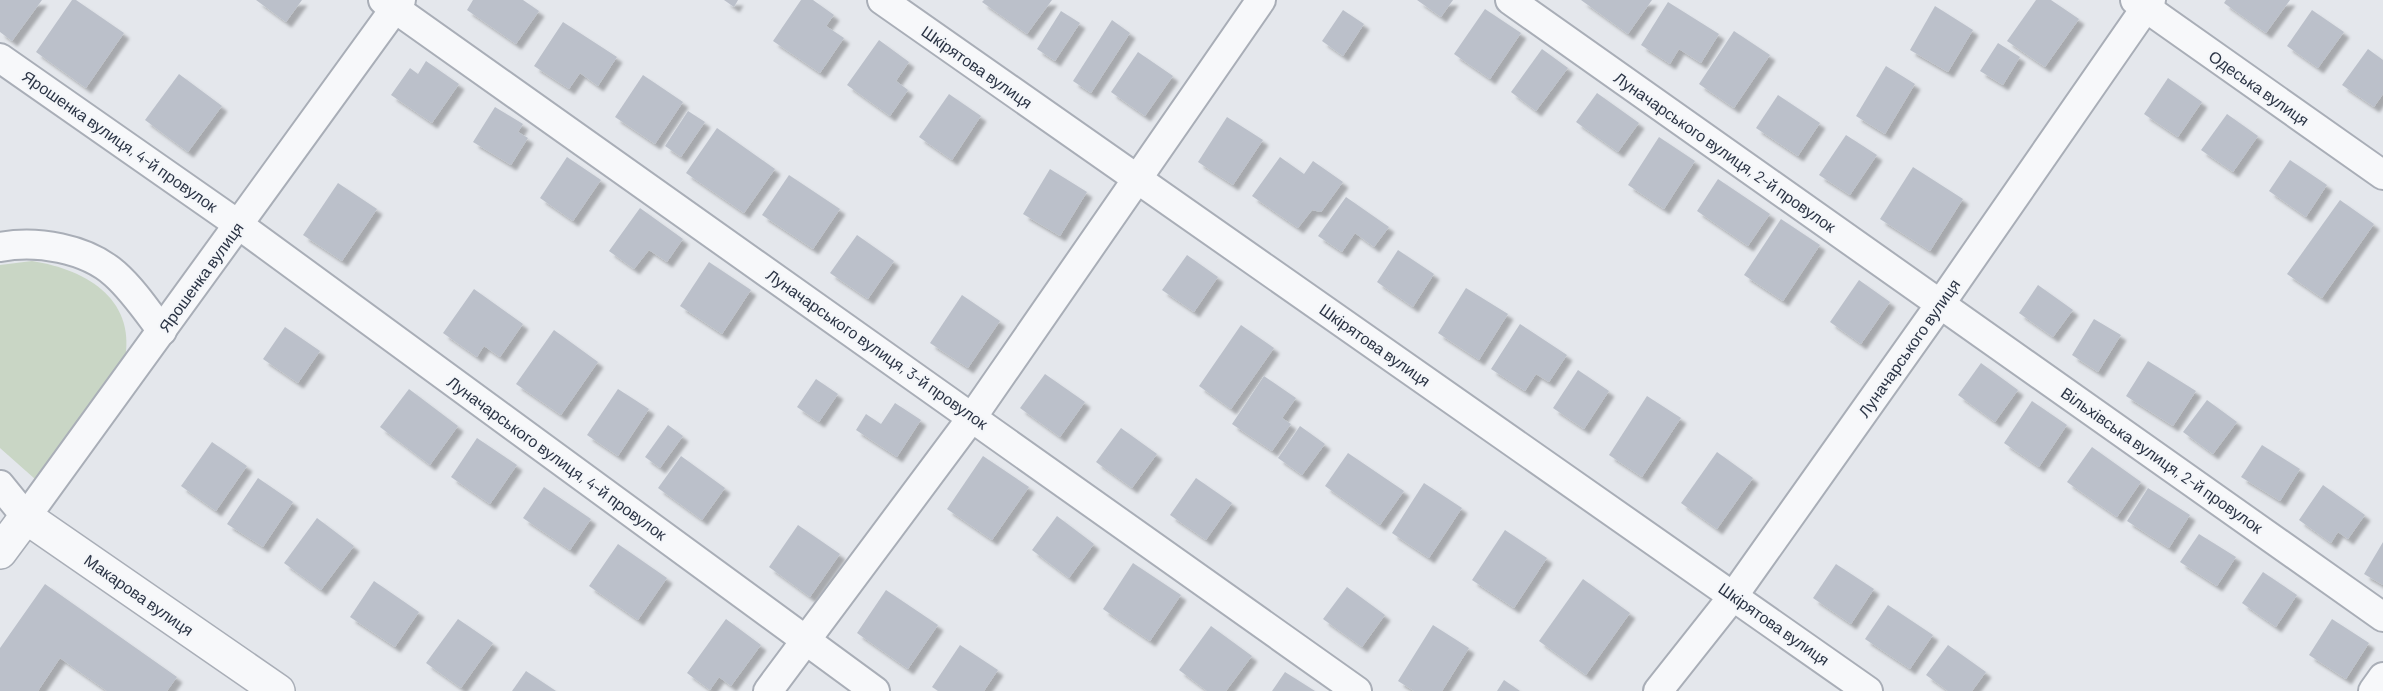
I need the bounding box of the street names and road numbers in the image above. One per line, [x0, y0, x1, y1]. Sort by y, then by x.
street label: Шкірятова вулиця [918, 21, 1036, 112]
street label: Одеська вулиця [2206, 46, 2313, 129]
street label: Ярошенка вулиця, 4-й провулок [19, 66, 222, 216]
street label: Луначарського вулиця, 2-й провулок [1611, 67, 1841, 236]
street label: Ярошенка вулиця [154, 218, 247, 335]
street label: Луначарського вулиця, 3-й провулок [763, 265, 992, 433]
street label: Луначарського вулиця [1854, 275, 1963, 420]
street label: Шкірятова вулиця [1316, 299, 1434, 390]
street label: Луначарського вулиця, 4-й провулок [444, 372, 671, 544]
street label: Вільхівська вулиця, 2-й провулок [2058, 383, 2267, 537]
street label: Макарова вулиця [81, 550, 197, 639]
street label: Шкірятова вулиця [1715, 578, 1833, 669]

